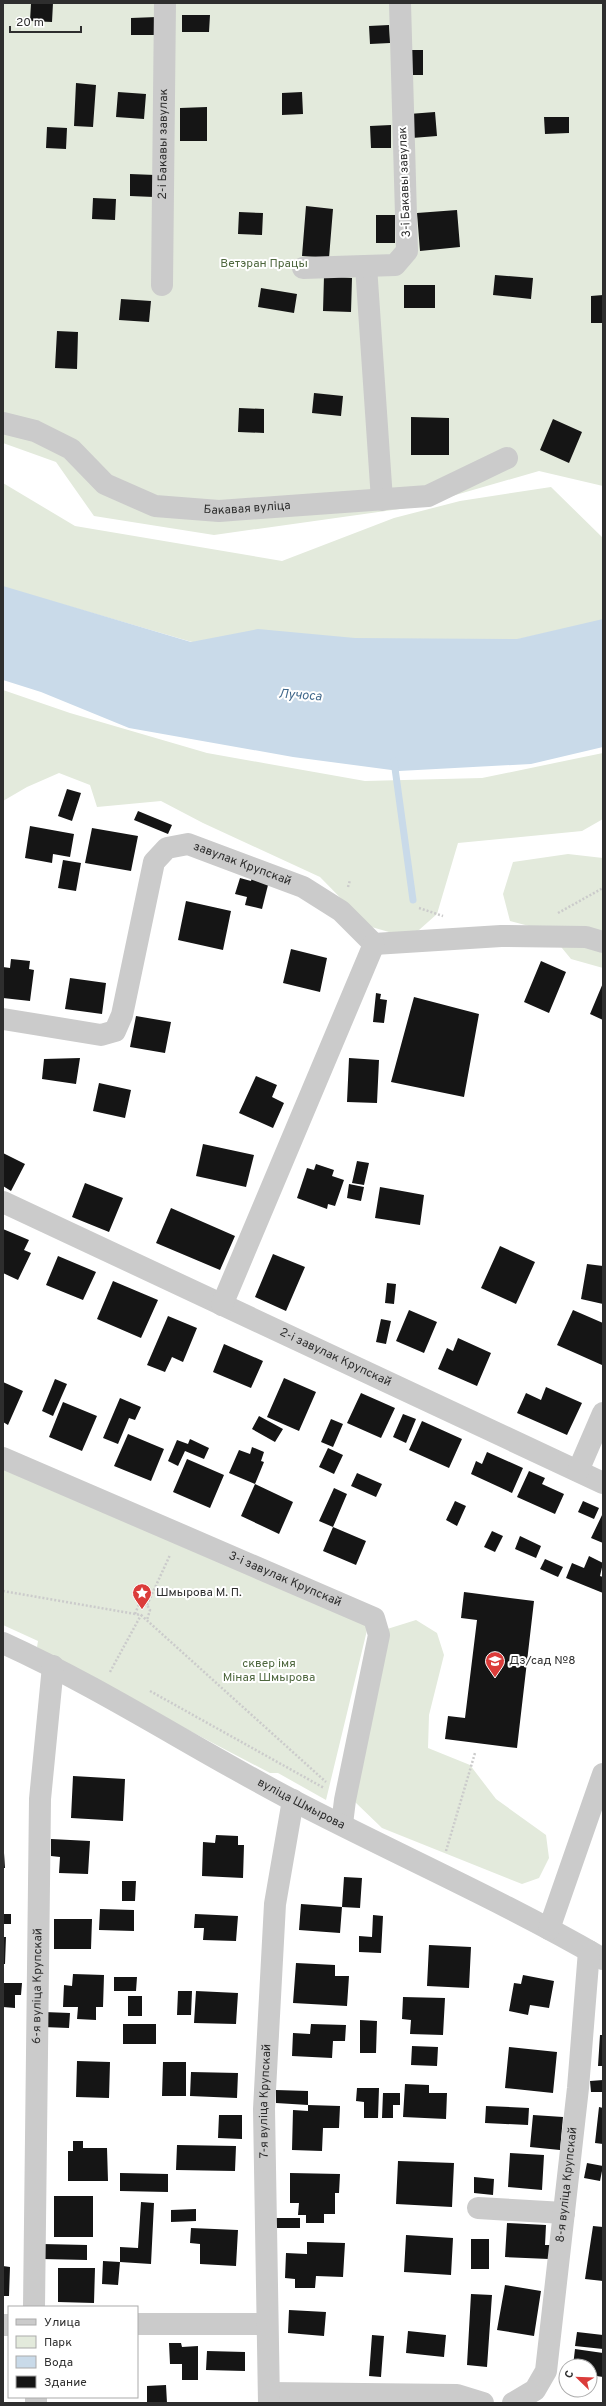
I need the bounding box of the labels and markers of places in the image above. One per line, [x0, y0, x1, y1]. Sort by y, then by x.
place icon: Шмырова М. П. [131, 1582, 153, 1610]
place label: Шмырова М. П. [156, 1585, 242, 1601]
school or university icon: Дз/сад №8 [484, 1650, 506, 1678]
place label: Дз/сад №8 [509, 1653, 576, 1669]

